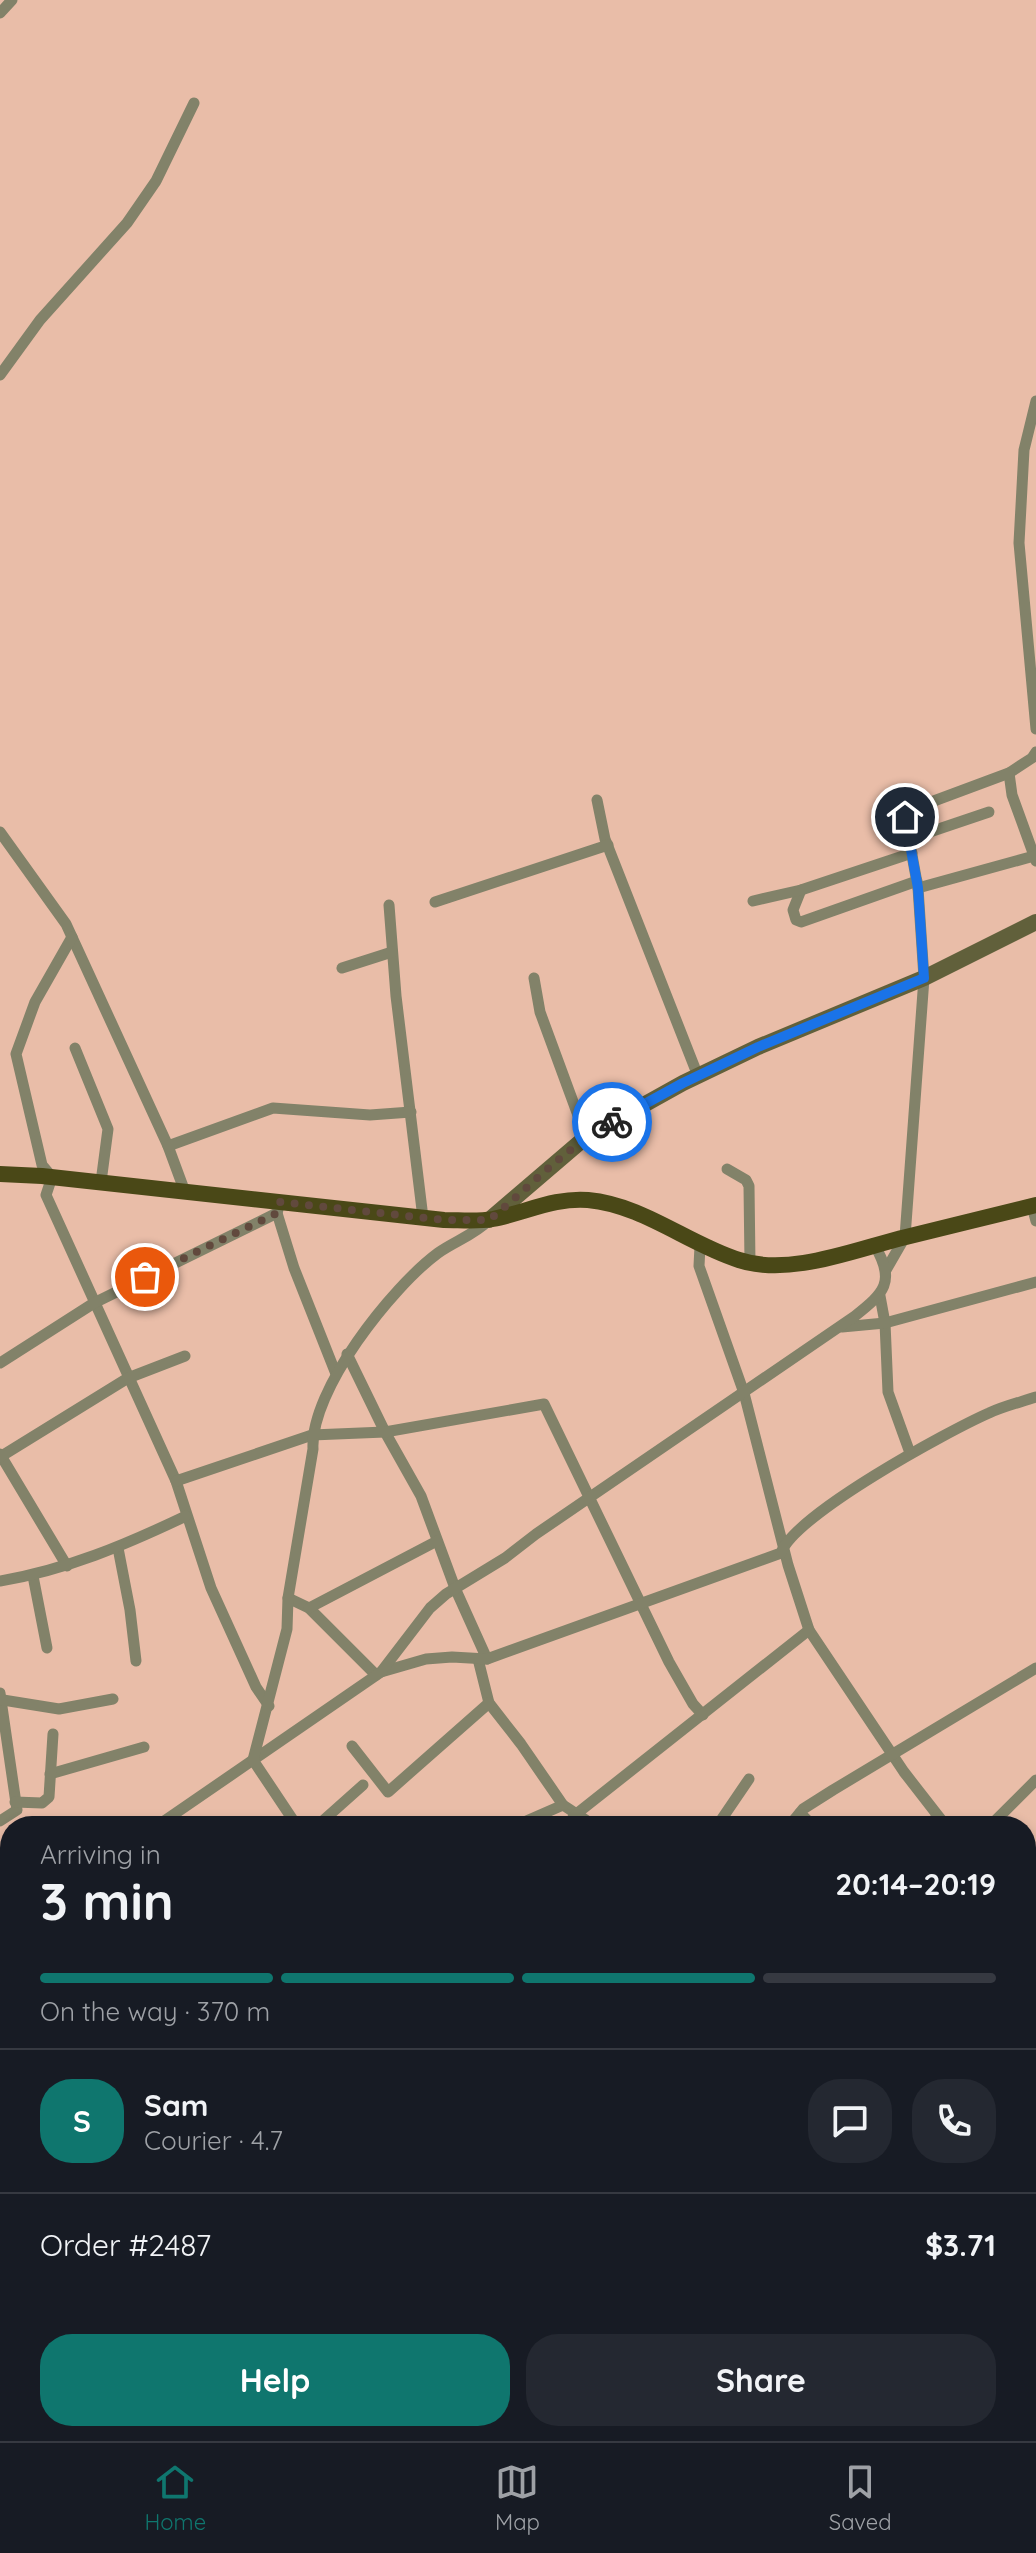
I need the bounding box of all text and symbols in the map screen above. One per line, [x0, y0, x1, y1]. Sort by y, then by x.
pin [871, 783, 939, 851]
icon: home [883, 795, 927, 839]
courier [572, 1082, 652, 1162]
icon: bike [590, 1100, 634, 1144]
pin [111, 1243, 179, 1311]
icon: bag [123, 1255, 167, 1299]
text: Arriving in [40, 1838, 161, 1871]
text: 20:14–20:19 [835, 1865, 996, 1903]
text: 3 min [40, 1868, 174, 1933]
text: On the way · 370 m [40, 1995, 270, 2028]
button: chat [808, 2079, 892, 2163]
button: phone [912, 2079, 996, 2163]
text: Sam [144, 2086, 208, 2124]
text: S [73, 2102, 91, 2140]
text: Courier · 4.7 [144, 2124, 283, 2157]
text: Order #2487 [40, 2226, 211, 2264]
text: $3.71 [925, 2226, 996, 2264]
button: Help [40, 2334, 510, 2426]
button: Share [526, 2334, 996, 2426]
tab: Home [144, 2460, 206, 2536]
tab: Map [495, 2460, 540, 2536]
tab: Saved [829, 2460, 892, 2536]

